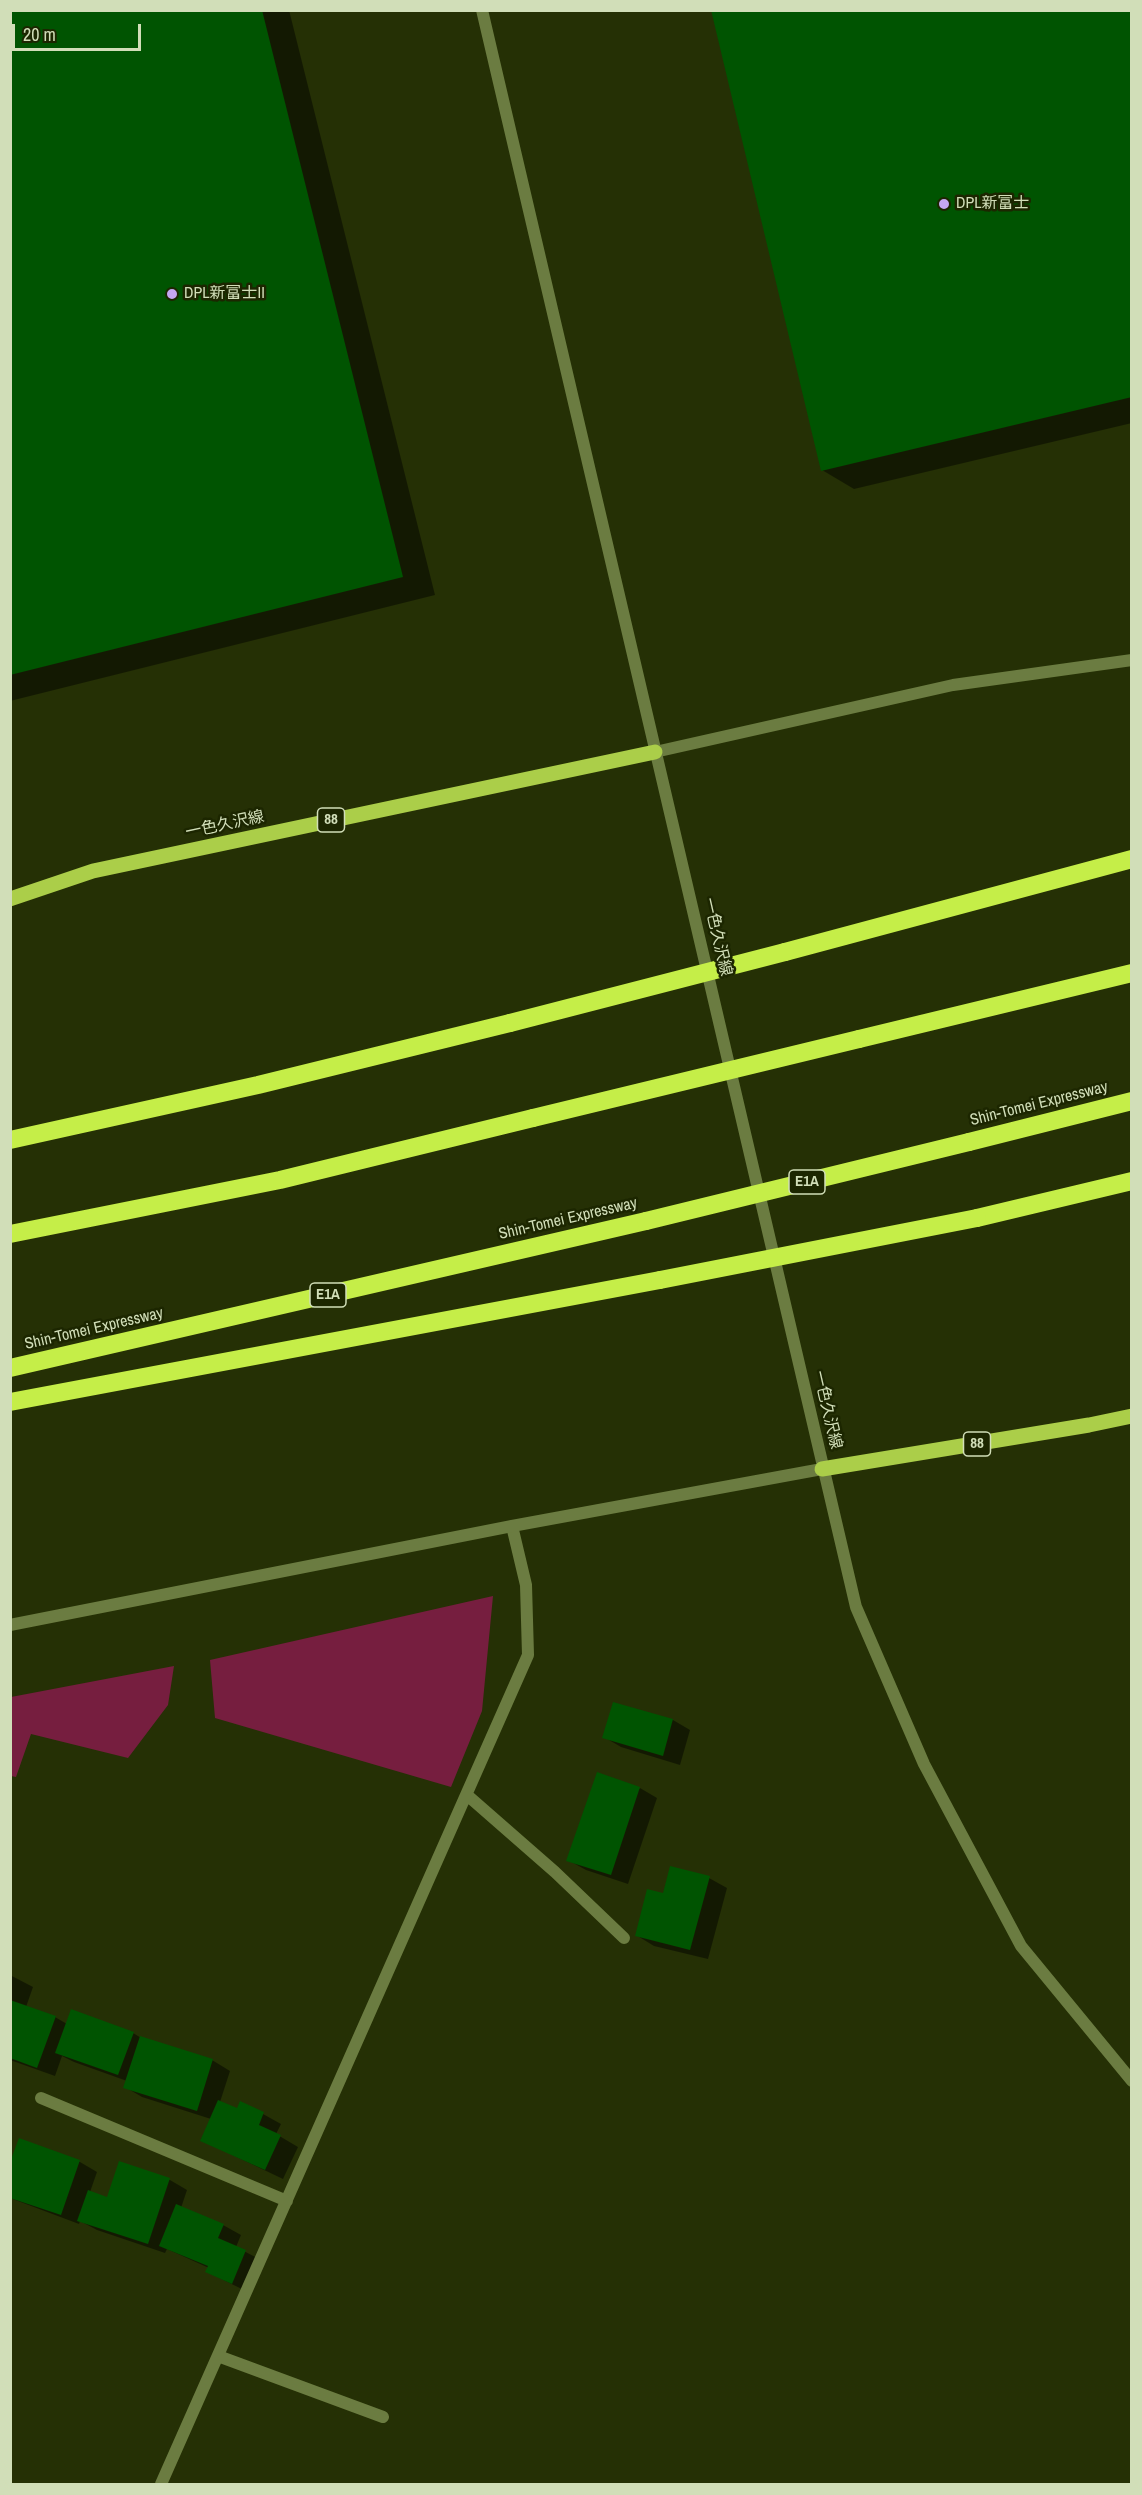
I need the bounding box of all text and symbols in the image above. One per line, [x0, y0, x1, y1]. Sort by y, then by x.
scale bar [15, 12, 144, 50]
text: 20 m [23, 22, 56, 47]
place label: DPL新富士 [956, 194, 1030, 214]
marker: DPL新富士 [937, 197, 951, 211]
place label: DPL新富士II [184, 284, 265, 304]
marker: DPL新富士II [165, 287, 179, 301]
street label: 一色久沢線 [184, 807, 266, 843]
road number: 88 [318, 808, 344, 832]
street label: 一色久沢線 [699, 896, 735, 978]
street label: Shin-Tomei Expressway [968, 1078, 1110, 1130]
road number: E1A [789, 1170, 825, 1194]
street label: Shin-Tomei Expressway [497, 1194, 639, 1244]
road number: E1A [310, 1283, 346, 1307]
street label: Shin-Tomei Expressway [23, 1304, 165, 1354]
street label: 一色久沢線 [809, 1369, 845, 1451]
road number: 88 [964, 1432, 990, 1456]

